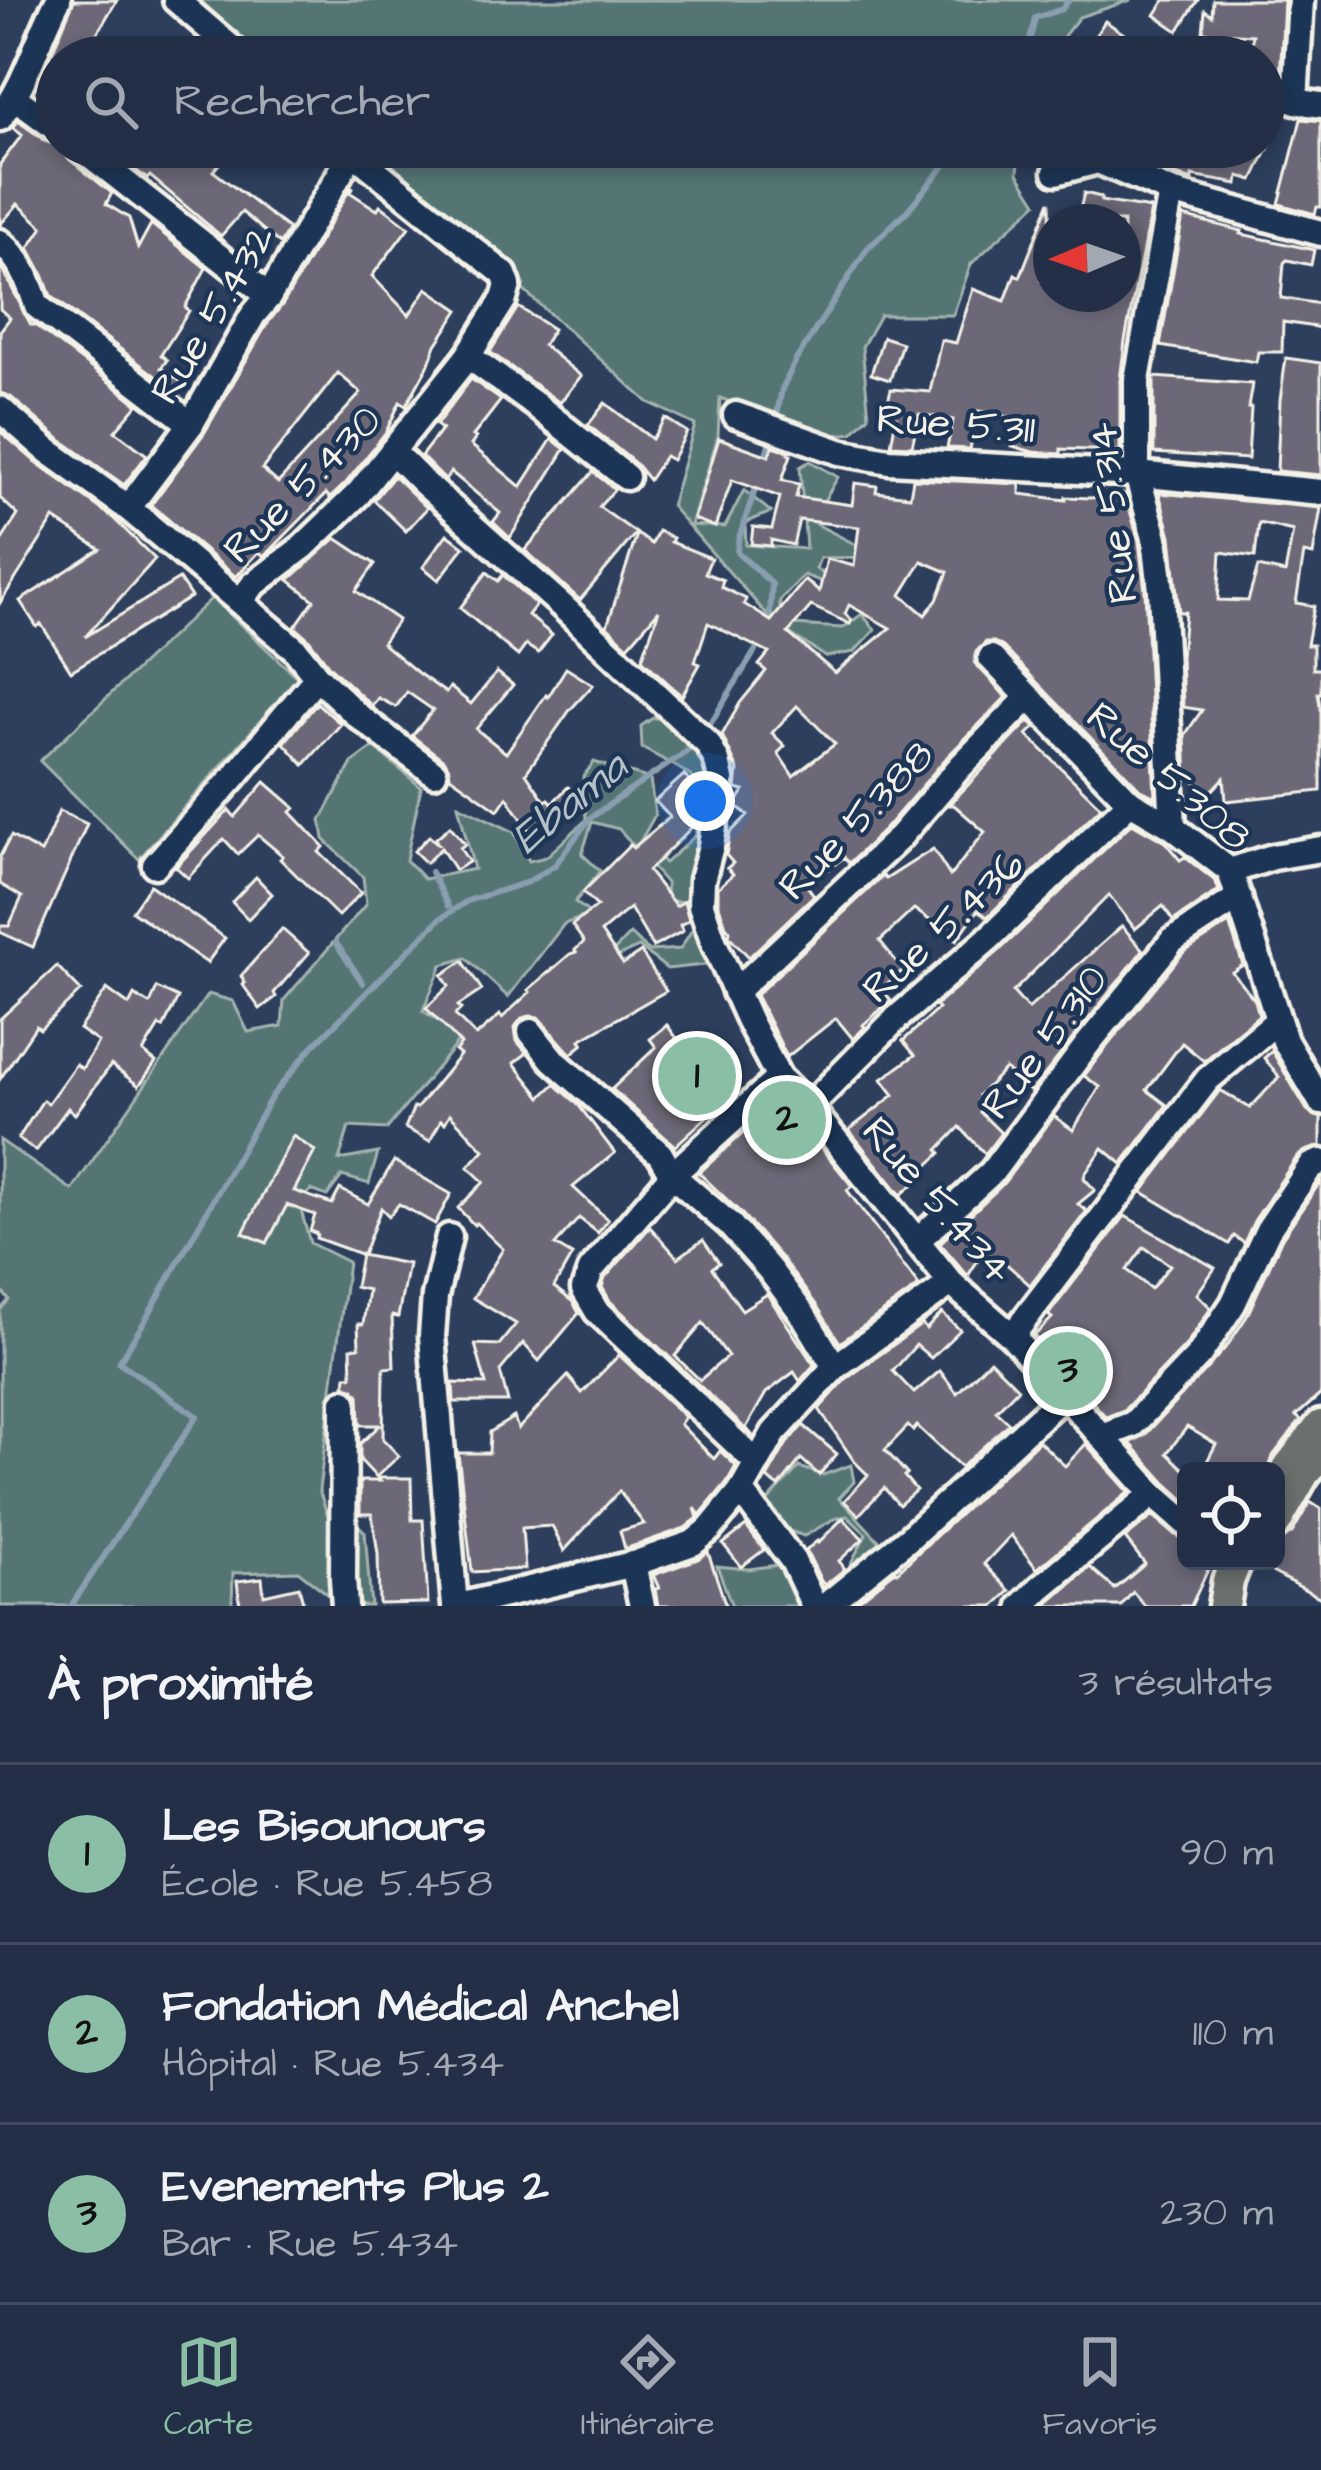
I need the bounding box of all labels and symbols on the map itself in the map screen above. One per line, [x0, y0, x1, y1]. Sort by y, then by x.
north arrow [1033, 204, 1141, 312]
street label: Rue 5.432 [137, 214, 290, 415]
street label: Rue 5.311 [875, 391, 1037, 459]
street label: Rue 5.430 [211, 393, 395, 577]
street label: Rue 5.314 [1074, 419, 1154, 606]
street label: Rue 5.308 [1073, 689, 1263, 865]
street label: Rue 5.388 [766, 728, 948, 914]
water label: Ebama [499, 736, 643, 869]
your location [675, 771, 735, 831]
street label: Rue 5.436 [850, 837, 1038, 1018]
street label: Rue 5.310 [968, 954, 1123, 1132]
pin: 1 [658, 1031, 736, 1121]
pin: 2 [748, 1075, 826, 1165]
street label: Rue 5.434 [848, 1105, 1026, 1297]
pin: 3 [1029, 1326, 1107, 1416]

